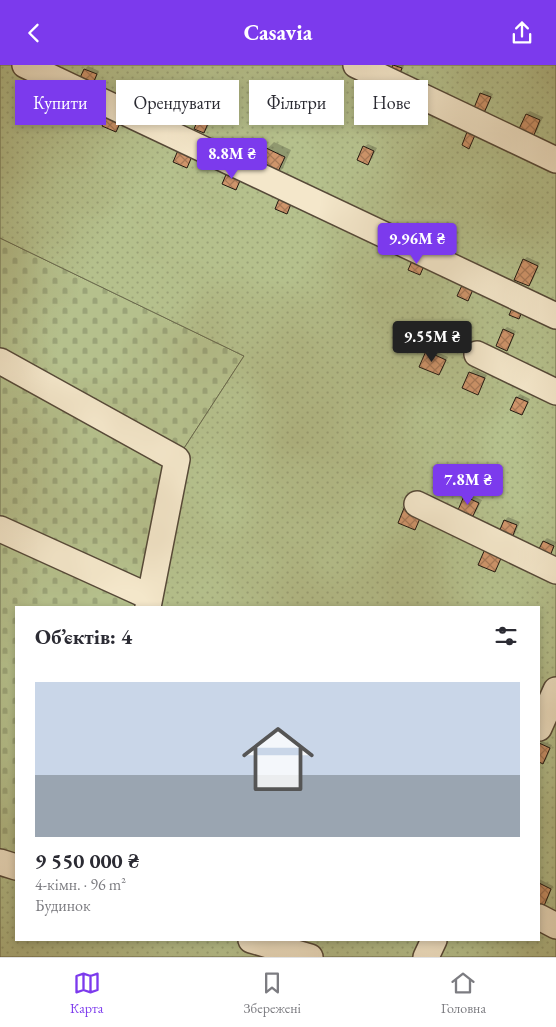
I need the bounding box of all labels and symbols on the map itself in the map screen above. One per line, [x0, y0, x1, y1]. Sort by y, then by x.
pin: 8.8M ₴ [191, 137, 273, 180]
pin: 9.96M ₴ [371, 223, 463, 265]
pin: 9.55M ₴ [386, 321, 478, 363]
pin: 7.8M ₴ [427, 463, 509, 506]

